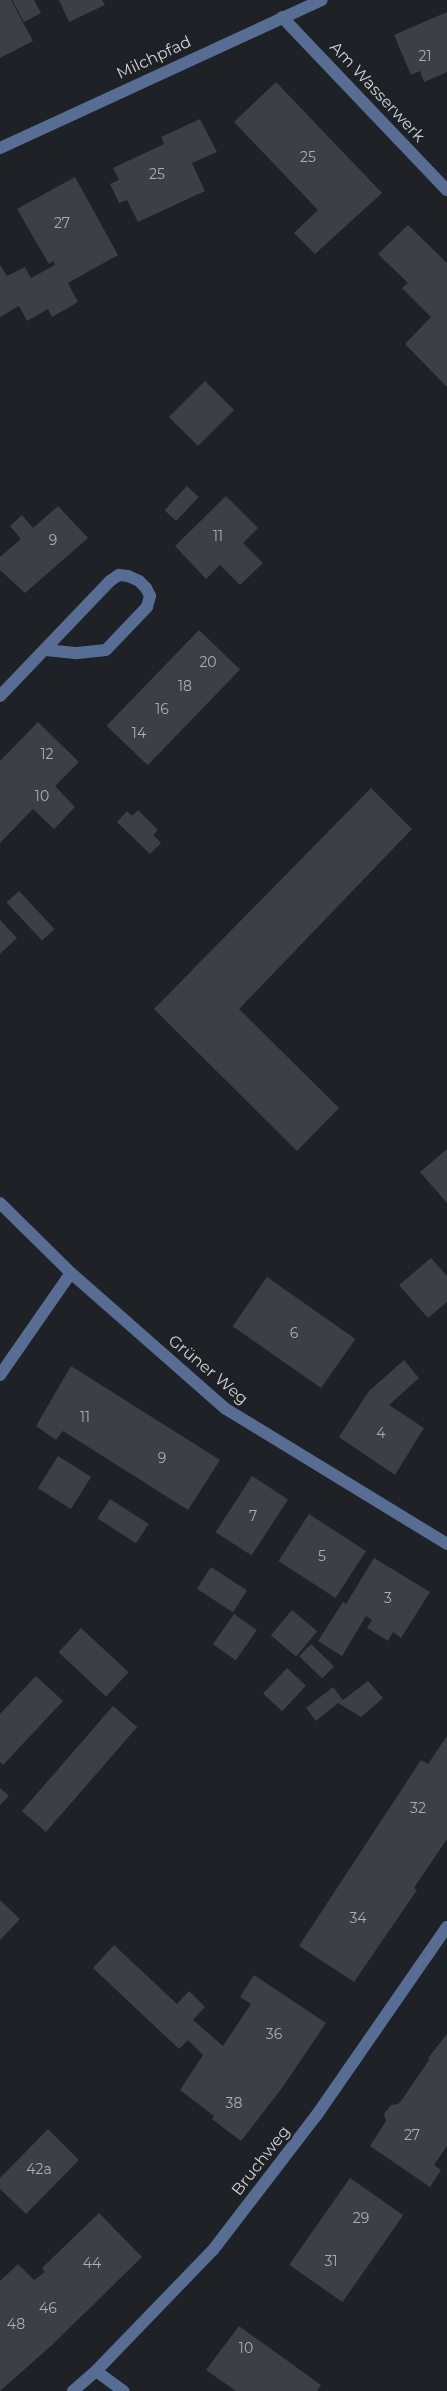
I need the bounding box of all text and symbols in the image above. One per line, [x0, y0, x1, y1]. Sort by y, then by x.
street label: Milchpfad [114, 32, 194, 84]
street label: Am Wasserwerk [326, 38, 428, 146]
house number: 21 [418, 48, 432, 64]
house number: 25 [300, 149, 316, 165]
house number: 25 [149, 166, 165, 182]
house number: 27 [54, 215, 70, 231]
house number: 11 [213, 528, 223, 544]
house number: 9 [49, 532, 57, 548]
house number: 20 [199, 654, 217, 670]
house number: 18 [178, 678, 192, 694]
house number: 16 [155, 701, 169, 717]
house number: 14 [132, 725, 146, 741]
house number: 12 [40, 746, 54, 762]
house number: 10 [35, 788, 49, 804]
house number: 6 [290, 1325, 298, 1341]
street label: Grüner Weg [164, 1331, 252, 1409]
house number: 11 [80, 1409, 90, 1425]
house number: 4 [376, 1425, 386, 1441]
house number: 9 [158, 1450, 166, 1466]
house number: 7 [249, 1508, 257, 1524]
house number: 5 [318, 1548, 326, 1564]
house number: 3 [384, 1590, 392, 1606]
house number: 32 [410, 1800, 426, 1816]
house number: 34 [349, 1910, 367, 1926]
house number: 36 [266, 2026, 282, 2042]
house number: 38 [226, 2095, 242, 2111]
street label: Bruchweg [228, 2122, 294, 2200]
house number: 27 [404, 2127, 420, 2143]
house number: 42a [26, 2161, 52, 2177]
house number: 29 [353, 2210, 369, 2226]
house number: 31 [325, 2253, 337, 2269]
house number: 44 [83, 2255, 101, 2271]
house number: 46 [39, 2300, 57, 2316]
house number: 48 [7, 2316, 25, 2332]
house number: 10 [239, 2340, 253, 2356]

